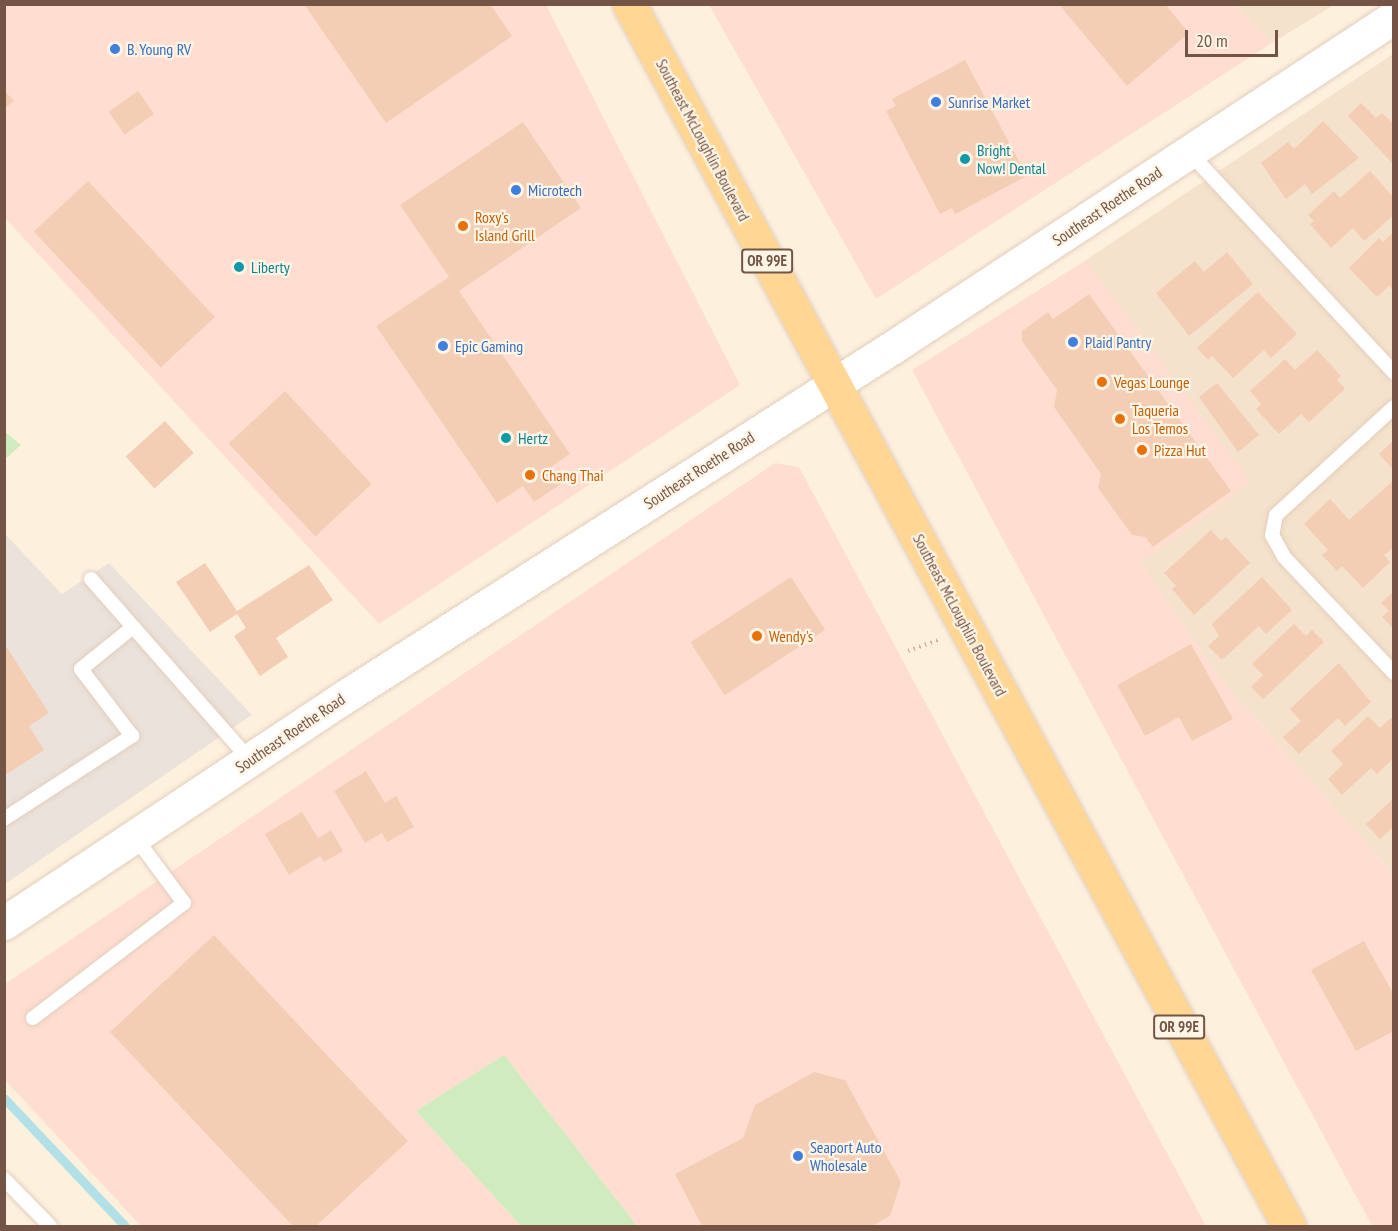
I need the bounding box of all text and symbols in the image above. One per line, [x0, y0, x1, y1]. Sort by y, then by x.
scale bar [1188, 18, 1281, 56]
text: 20 m [1196, 29, 1228, 52]
place label: B. Young RV [127, 39, 193, 59]
marker: B. Young RV [108, 42, 122, 56]
street label: Southeast McLoughlin Boulevard [652, 56, 754, 224]
place label: Sunrise Market [948, 92, 1030, 112]
marker: Sunrise Market [929, 95, 943, 109]
place label: Bright Now! Dental [977, 140, 1046, 178]
marker: Bright Now! Dental [958, 152, 972, 166]
street label: Southeast Roethe Road [1049, 162, 1165, 250]
place label: Microtech [528, 180, 582, 200]
marker: Microtech [509, 183, 523, 197]
place label: Roxy's Island Grill [475, 207, 535, 245]
marker: Roxy's Island Grill [456, 219, 470, 233]
road number: OR 99E [740, 249, 794, 273]
place label: Liberty [251, 257, 290, 277]
marker: Liberty [232, 260, 246, 274]
place label: Plaid Pantry [1085, 332, 1151, 352]
marker: Plaid Pantry [1066, 335, 1080, 349]
place label: Epic Gaming [455, 336, 523, 356]
marker: Epic Gaming [436, 339, 450, 353]
place label: Vegas Lounge [1114, 372, 1190, 392]
marker: Vegas Lounge [1095, 375, 1109, 389]
place label: Taqueria Los Temos [1132, 400, 1188, 438]
marker: Taqueria Los Temos [1113, 412, 1127, 426]
street label: Southeast Roethe Road [640, 427, 758, 513]
place label: Hertz [518, 428, 548, 448]
marker: Hertz [499, 431, 513, 445]
place label: Pizza Hut [1154, 440, 1206, 460]
marker: Pizza Hut [1135, 443, 1149, 457]
place label: Chang Thai [542, 465, 604, 485]
marker: Chang Thai [523, 468, 537, 482]
street label: Southeast McLoughlin Boulevard [909, 531, 1011, 699]
place label: Wendy's [769, 626, 813, 646]
marker: Wendy's [750, 629, 764, 643]
street label: Southeast Roethe Road [232, 689, 348, 777]
road number: OR 99E [1152, 1015, 1206, 1039]
place label: Seaport Auto Wholesale [810, 1137, 882, 1175]
marker: Seaport Auto Wholesale [791, 1149, 805, 1163]

